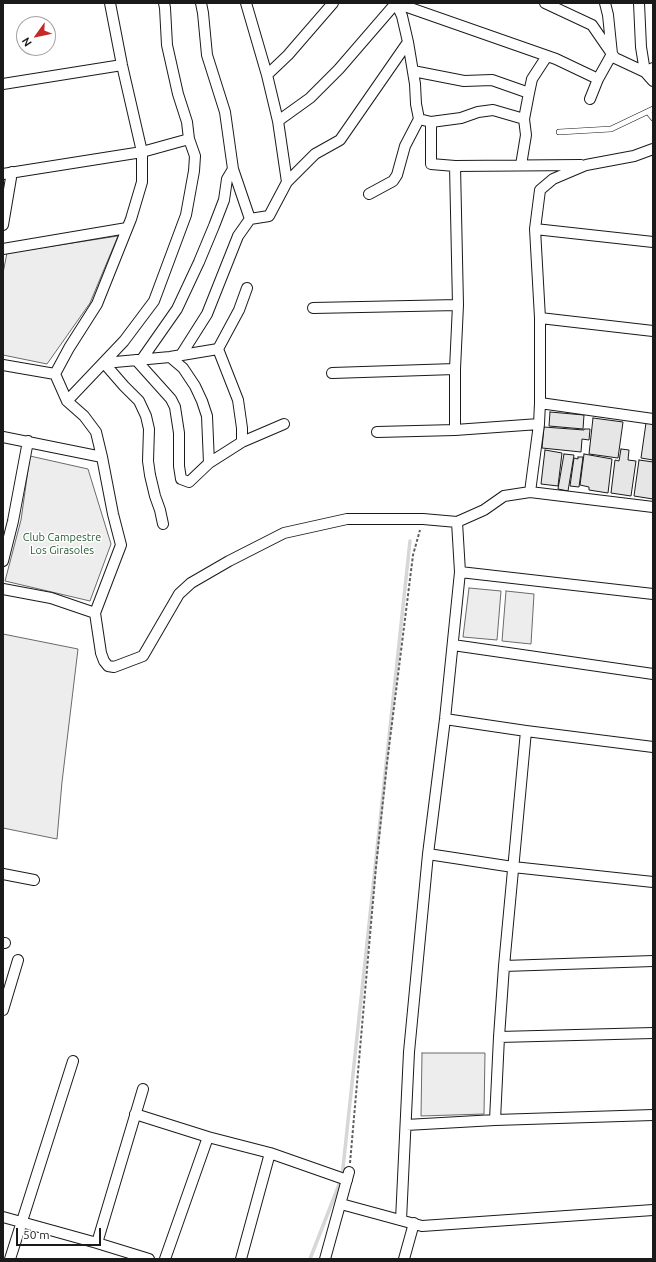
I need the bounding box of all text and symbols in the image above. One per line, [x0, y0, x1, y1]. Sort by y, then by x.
north arrow [16, 16, 56, 56]
text: N [20, 35, 34, 49]
park label: Club Campestre Los Girasoles [23, 530, 101, 556]
scale bar [18, 1220, 103, 1246]
text: 50 m [23, 1228, 50, 1241]

